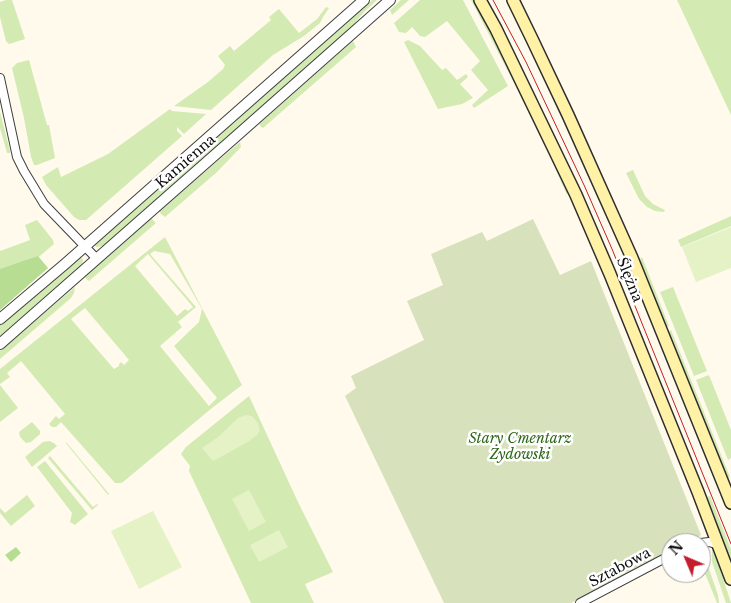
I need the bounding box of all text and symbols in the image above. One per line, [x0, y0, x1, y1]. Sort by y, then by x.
street label: Kamienna [153, 132, 219, 192]
street label: Ślężna [612, 255, 646, 305]
park label: Stary Cmentarz Żydowski [468, 431, 572, 464]
north arrow [661, 533, 711, 583]
text: N [665, 537, 687, 559]
street label: Sztabowa [586, 545, 654, 591]

